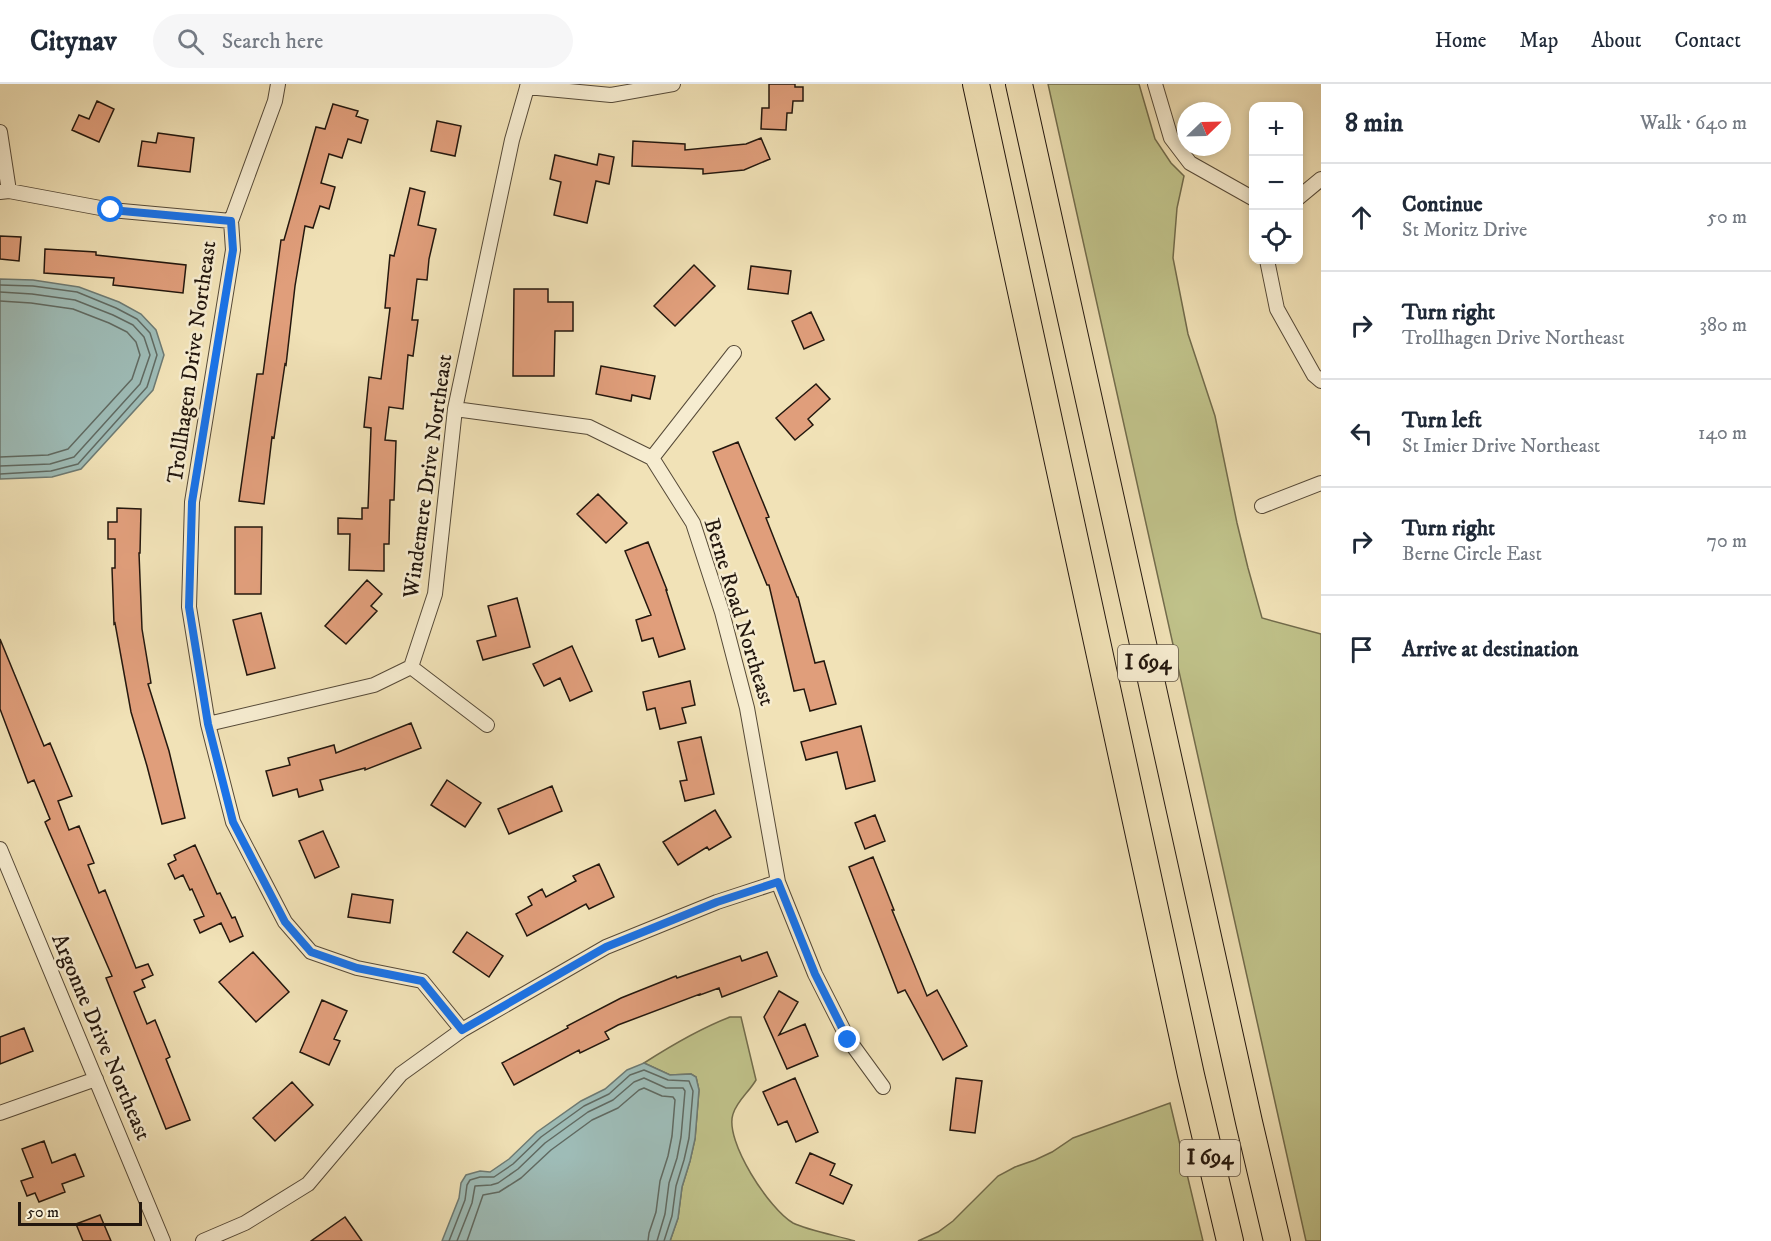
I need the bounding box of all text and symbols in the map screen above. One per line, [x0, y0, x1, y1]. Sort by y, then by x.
search box [153, 14, 573, 68]
text: Citynav [30, 24, 117, 59]
icon: search [174, 25, 207, 58]
text: Search here [222, 28, 323, 55]
text: Home [1435, 28, 1487, 54]
text: Map [1520, 28, 1558, 54]
text: About [1591, 28, 1642, 54]
text: Contact [1675, 28, 1741, 54]
north arrow [1177, 102, 1231, 156]
map controls [1249, 102, 1303, 264]
button: + [1249, 102, 1303, 156]
text: 8 min [1345, 107, 1403, 140]
text: Walk · 640 m [1640, 111, 1747, 136]
button: − [1249, 156, 1303, 210]
text: Continue [1402, 191, 1483, 218]
route start [97, 196, 123, 222]
icon: ahead [1345, 201, 1378, 234]
text: 50 m [1707, 205, 1747, 230]
button: locate [1249, 210, 1303, 264]
text: St Moritz Drive [1402, 218, 1527, 243]
street label: Trollhagen Drive Northeast [162, 239, 222, 485]
text: Turn right [1402, 299, 1495, 326]
icon: right [1345, 309, 1378, 342]
text: 380 m [1699, 313, 1747, 338]
text: Trollhagen Drive Northeast [1402, 326, 1625, 351]
street label: Windemere Drive Northeast [397, 352, 459, 601]
text: Turn left [1402, 407, 1482, 434]
icon: left [1345, 417, 1378, 450]
text: 140 m [1698, 421, 1747, 446]
text: St Imier Drive Northeast [1402, 434, 1600, 459]
street label: Berne Road Northeast [698, 515, 780, 709]
text: Turn right [1402, 515, 1495, 542]
icon: right [1345, 525, 1378, 558]
text: 70 m [1706, 529, 1747, 554]
text: Berne Circle East [1402, 542, 1542, 567]
icon: arrive [1345, 633, 1378, 666]
text: Arrive at destination [1402, 636, 1579, 663]
road number: I 694 [1118, 645, 1178, 681]
street label: Argonne Drive Northeast [45, 930, 157, 1144]
route end [834, 1026, 860, 1052]
road number: I 694 [1180, 1140, 1240, 1176]
scale bar [18, 1199, 142, 1226]
text: 50 m [27, 1202, 59, 1222]

